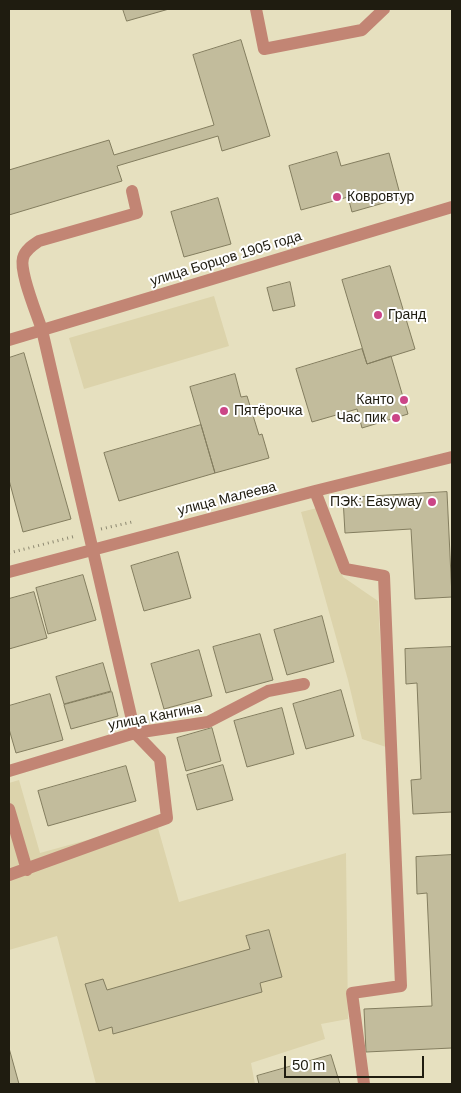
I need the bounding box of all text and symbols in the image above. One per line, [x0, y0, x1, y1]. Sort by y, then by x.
place label: Ковровтур [347, 189, 414, 205]
marker: Ковровтур [331, 191, 343, 203]
street label: улица Борцов 1905 года [148, 228, 304, 290]
place label: Гранд [388, 307, 426, 323]
marker: Гранд [372, 309, 384, 321]
place label: Канто [356, 392, 394, 408]
marker: Канто [398, 394, 410, 406]
place label: Пятёрочка [234, 403, 303, 419]
marker: Пятёрочка [218, 405, 230, 417]
place label: Час пик [336, 410, 386, 426]
marker: Час пик [390, 412, 402, 424]
street label: улица Малеева [176, 479, 278, 519]
place label: ПЭК: Easyway [330, 494, 422, 510]
marker: ПЭК: Easyway [426, 496, 438, 508]
street label: улица Кангина [107, 700, 203, 734]
scale bar [286, 1046, 426, 1078]
text: 50 m [292, 1056, 325, 1073]

